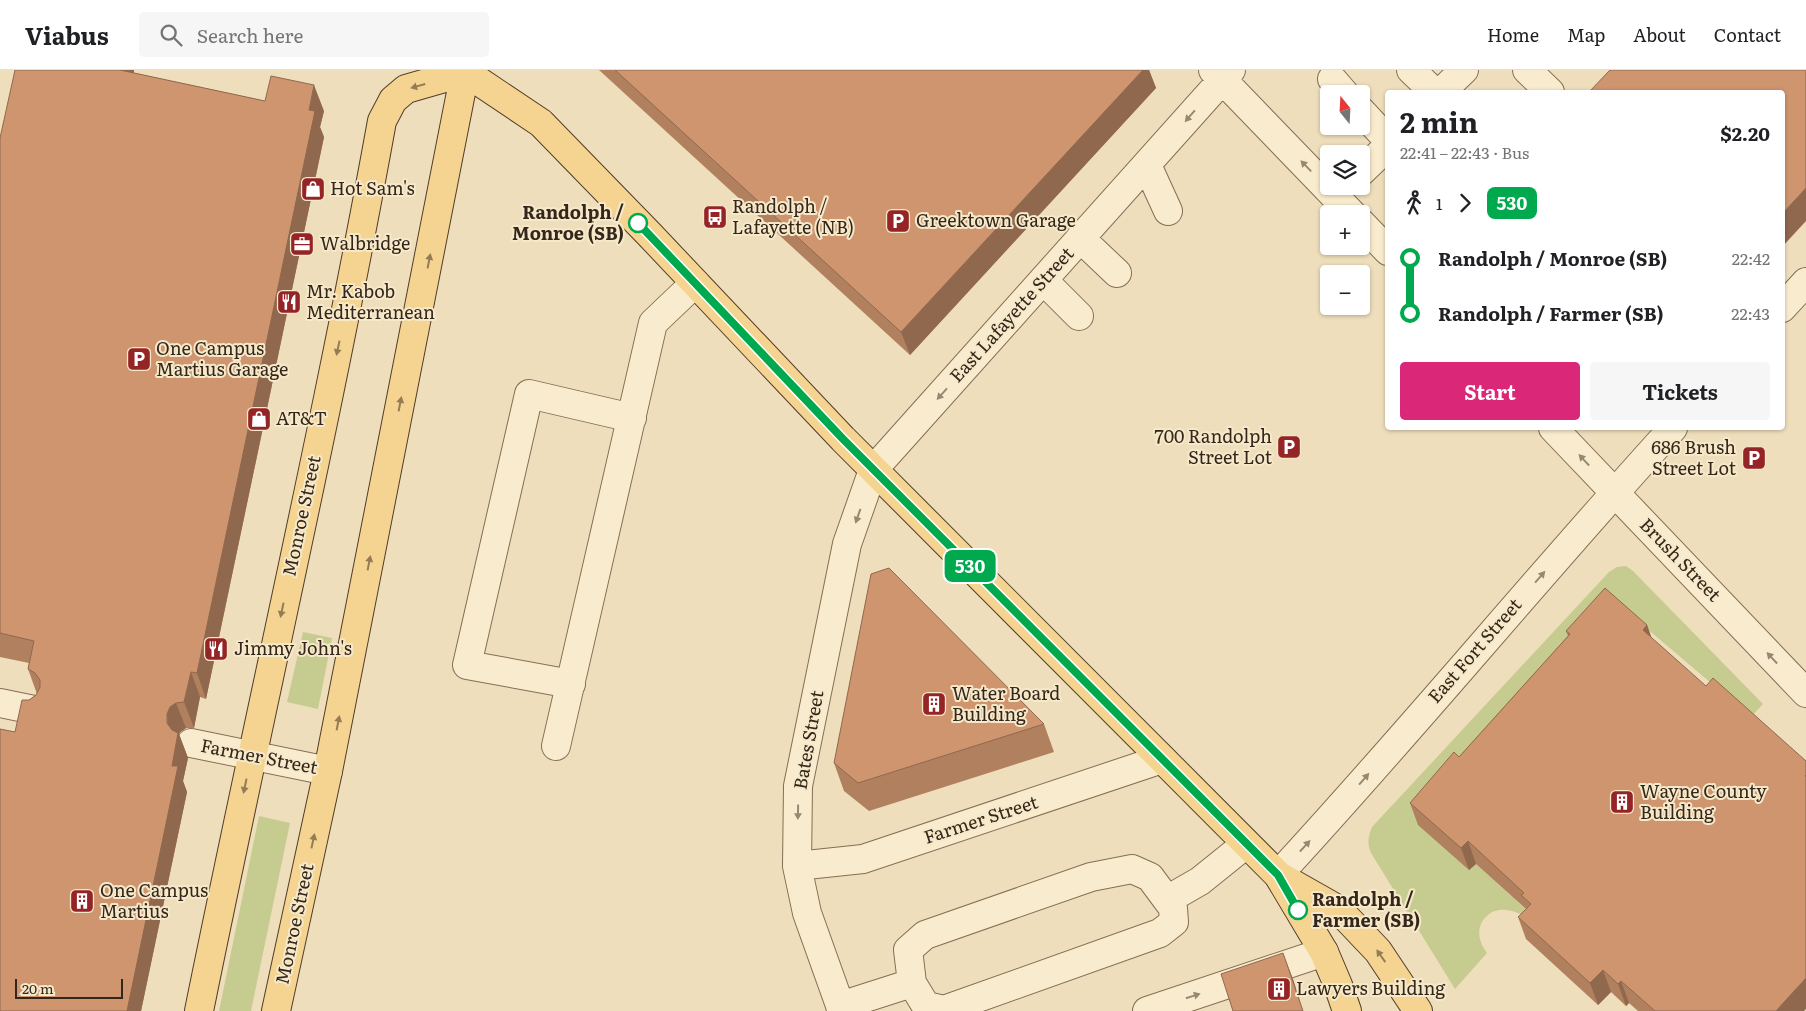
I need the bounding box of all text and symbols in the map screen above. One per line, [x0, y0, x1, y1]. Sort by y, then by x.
search box [139, 12, 489, 57]
text: Viabus [25, 17, 109, 52]
icon: search [157, 21, 185, 49]
text: Search here [197, 21, 303, 49]
text: Home [1487, 21, 1539, 48]
text: Map [1567, 21, 1605, 48]
text: About [1633, 21, 1686, 48]
text: Contact [1714, 21, 1781, 48]
one-way arrow [410, 82, 425, 90]
north arrow [1320, 85, 1370, 135]
map controls [1320, 85, 1370, 315]
text: 2 min [1400, 100, 1478, 142]
one-way arrow [1184, 110, 1196, 122]
text: $2.20 [1720, 119, 1770, 147]
text: 22:41 – 22:43 · Bus [1400, 140, 1529, 164]
button: layers [1320, 145, 1370, 195]
one-way arrow [1300, 160, 1312, 172]
place label: Hot Sam's [330, 174, 415, 201]
shop icon: Hot Sam's [300, 176, 326, 202]
icon: walk [1400, 189, 1428, 217]
icon: forward [1451, 189, 1479, 217]
text: 530 [1497, 189, 1527, 216]
text: 1 [1436, 191, 1443, 215]
place label: Randolph / Lafayette (NB) [732, 192, 854, 240]
place label: Randolph / Monroe (SB) [512, 198, 624, 246]
bus stop icon: Randolph / Lafayette (NB) [702, 204, 728, 230]
button: + [1320, 205, 1370, 255]
place label: Greektown Garage [916, 206, 1076, 233]
parking icon: Greektown Garage [885, 208, 911, 234]
marker: Randolph / Monroe (SB) [628, 213, 648, 233]
place label: Walbridge [320, 229, 410, 256]
office icon: Walbridge [289, 231, 315, 257]
street label: East Lafayette Street [943, 240, 1080, 388]
text: Randolph / Monroe (SB) [1438, 244, 1667, 272]
text: 22:42 [1732, 246, 1770, 270]
one-way arrow [425, 253, 433, 269]
button: − [1320, 265, 1370, 315]
place label: Mr. Kabob Mediterranean [306, 277, 435, 325]
restaurant icon: Mr. Kabob Mediterranean [276, 289, 302, 315]
text: Randolph / Farmer (SB) [1438, 299, 1663, 327]
text: 22:43 [1731, 301, 1770, 325]
place label: One Campus Martius Garage [156, 334, 288, 382]
one-way arrow [334, 340, 342, 356]
parking icon: One Campus Martius Garage [126, 346, 152, 372]
button: Start [1400, 362, 1580, 420]
button: Tickets [1590, 362, 1770, 420]
one-way arrow [936, 387, 947, 400]
one-way arrow [397, 396, 405, 412]
place label: AT&T [276, 404, 327, 431]
shop icon: AT&T [246, 406, 272, 432]
place label: 700 Randolph Street Lot [1155, 422, 1273, 470]
place label: 686 Brush Street Lot [1651, 433, 1737, 481]
parking icon: 700 Randolph Street Lot [1276, 434, 1302, 460]
parking icon: 686 Brush Street Lot [1741, 445, 1767, 471]
street label: Monroe Street [275, 452, 327, 579]
one-way arrow [1578, 454, 1590, 466]
one-way arrow [853, 509, 861, 524]
street label: Brush Street [1634, 511, 1728, 607]
line badge: 530 [941, 550, 999, 582]
text: 530 [955, 552, 985, 579]
one-way arrow [365, 556, 373, 571]
one-way arrow [1534, 571, 1545, 584]
street label: East Fort Street [1421, 591, 1528, 708]
one-way arrow [278, 602, 286, 617]
place label: Jimmy John's [234, 634, 352, 661]
restaurant icon: Jimmy John's [203, 636, 229, 662]
one-way arrow [1766, 652, 1778, 664]
place label: Water Board Building [952, 679, 1060, 727]
street label: Bates Street [785, 687, 830, 792]
building icon: Water Board Building [921, 691, 947, 717]
one-way arrow [334, 714, 342, 730]
street label: Farmer Street [199, 731, 321, 780]
one-way arrow [1359, 773, 1370, 786]
place label: Wayne County Building [1640, 777, 1767, 825]
one-way arrow [241, 778, 249, 793]
street label: Farmer Street [920, 787, 1042, 850]
building icon: Wayne County Building [1609, 789, 1635, 815]
one-way arrow [794, 804, 802, 820]
one-way arrow [309, 834, 317, 849]
one-way arrow [1299, 840, 1311, 852]
street label: Monroe Street [268, 860, 320, 987]
place label: One Campus Martius [100, 876, 208, 924]
place label: Randolph / Farmer (SB) [1312, 885, 1420, 933]
building icon: One Campus Martius [69, 888, 95, 914]
marker: Randolph / Farmer (SB) [1288, 900, 1308, 920]
one-way arrow [1376, 949, 1386, 963]
place label: Lawyers Building [1296, 974, 1446, 1001]
scale bar [15, 976, 122, 999]
building icon: Lawyers Building [1266, 976, 1292, 1002]
text: 20 m [22, 978, 54, 998]
one-way arrow [1186, 991, 1201, 999]

